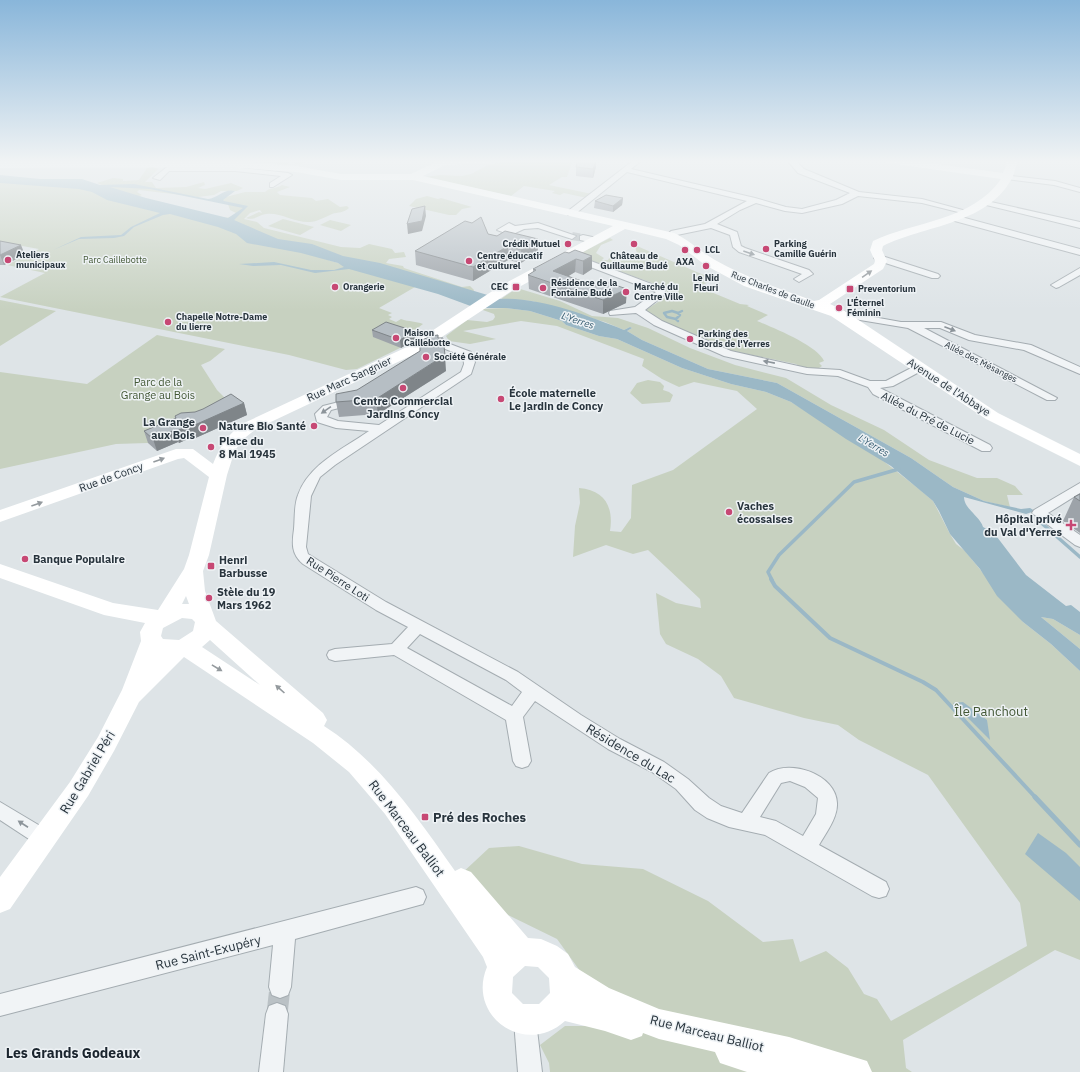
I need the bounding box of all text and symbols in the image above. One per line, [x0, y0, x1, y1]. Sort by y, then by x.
place label: Crédit Mutuel [503, 238, 560, 249]
place label: Parking Camille Guérin [774, 238, 837, 259]
marker: Crédit Mutuel [563, 239, 573, 249]
marker: Château de Guillaume Budé [629, 239, 639, 249]
place label: LCL [705, 244, 720, 255]
marker: Parking Camille Guérin [761, 244, 771, 254]
marker: AXA [680, 245, 690, 255]
marker: LCL [692, 245, 702, 255]
place label: Ateliers municipaux [16, 249, 66, 270]
place label: Centre éducatif et culturel [477, 250, 543, 271]
place label: Château de Guillaume Budé [600, 250, 668, 271]
one-way arrow [744, 250, 756, 256]
park label: Parc Caillebotte [83, 254, 147, 265]
marker: Ateliers municipaux [3, 255, 13, 265]
marker: Centre éducatif et culturel [464, 256, 474, 266]
place label: AXA [676, 256, 694, 267]
marker: Le Nid Fleuri [701, 261, 711, 271]
street label: Rue Charles de Gaulle [730, 268, 817, 311]
one-way arrow [862, 270, 872, 278]
place label: Le Nid Fleuri [693, 272, 719, 293]
place label: Résidence de la Fontaine Budé [551, 277, 617, 298]
place label: Orangerie [343, 281, 385, 292]
place label: CEC [491, 281, 508, 292]
place label: Marché du Centre Ville [634, 281, 683, 302]
marker: Orangerie [330, 282, 340, 292]
marker: CEC [511, 282, 521, 292]
marker: Résidence de la Fontaine Budé [538, 283, 548, 293]
place label: Preventorium [858, 283, 916, 294]
marker: Preventorium [845, 284, 855, 294]
marker: Marché du Centre Ville [621, 287, 631, 297]
place label: L'Éternel Féminin [847, 296, 884, 318]
marker: L'Éternel Féminin [834, 303, 844, 313]
water label: L'Yerres [560, 309, 596, 332]
place label: Chapelle Notre-Dame du lierre [176, 311, 267, 332]
marker: Chapelle Notre-Dame du lierre [163, 317, 173, 327]
one-way arrow [944, 326, 956, 332]
place label: Maison Caillebotte [404, 327, 450, 348]
place label: Parking des Bords de l'Yerres [698, 328, 770, 349]
marker: Maison Caillebotte [391, 333, 401, 343]
marker: Parking des Bords de l'Yerres [685, 334, 695, 344]
street label: Allée des Mésanges [943, 339, 1019, 385]
place label: Société Générale [434, 351, 506, 362]
marker: Société Générale [421, 352, 431, 362]
street label: Rue Marc Sangnier [304, 353, 394, 405]
street label: Avenue de l'Abbaye [905, 355, 993, 419]
one-way arrow [763, 359, 775, 365]
park label: Parc de la Grange au Bois [121, 375, 195, 402]
marker: Centre Commercial Jardins Concy [398, 383, 408, 393]
place label: École maternelle Le jardin de Concy [509, 385, 603, 413]
street label: Allée du Pré de Lucie [879, 388, 977, 448]
place label: Centre Commercial Jardins Concy [353, 394, 453, 421]
marker: École maternelle Le jardin de Concy [496, 394, 506, 404]
one-way arrow [321, 406, 332, 414]
place label: La Grange aux Bois [143, 415, 195, 442]
place label: Nature Bio Santé [219, 419, 306, 433]
marker: Nature Bio Santé [309, 421, 319, 431]
marker: La Grange aux Bois [198, 423, 208, 433]
water label: L'Yerres [856, 431, 892, 460]
place label: Place du 8 Mai 1945 [219, 434, 276, 461]
marker: Place du 8 Mai 1945 [206, 442, 216, 452]
one-way arrow [154, 456, 166, 462]
street label: Rue de Concy [77, 459, 145, 495]
place label: Vaches écossaises [737, 499, 793, 526]
one-way arrow [31, 500, 43, 506]
marker: Vaches écossaises [724, 507, 734, 517]
place label: Hôpital privé du Val d'Yerres [984, 512, 1062, 539]
marker: Hôpital privé du Val d'Yerres [1065, 519, 1077, 531]
place label: Banque Populaire [33, 552, 125, 566]
place label: Henri Barbusse [219, 553, 267, 580]
street label: Rue Pierre Loti [304, 553, 372, 605]
marker: Banque Populaire [20, 554, 30, 564]
marker: Henri Barbusse [206, 561, 216, 571]
place label: Stèle du 19 Mars 1962 [217, 585, 276, 612]
marker: Stèle du 19 Mars 1962 [204, 593, 214, 603]
one-way arrow [211, 665, 223, 672]
one-way arrow [274, 684, 285, 693]
park label: Île Panchout [954, 703, 1028, 720]
street label: Résidence du Lac [583, 720, 679, 787]
street label: Rue Gabriel Péri [56, 728, 119, 817]
street label: Rue Marceau Balliot [365, 777, 448, 880]
place label: Pré des Roches [433, 809, 526, 826]
marker: Pré des Roches [420, 812, 430, 822]
one-way arrow [18, 820, 28, 828]
street label: Rue Saint-Exupéry [154, 931, 263, 974]
street label: Rue Marceau Balliot [648, 1011, 766, 1056]
district label: Les Grands Godeaux [6, 1044, 141, 1062]

